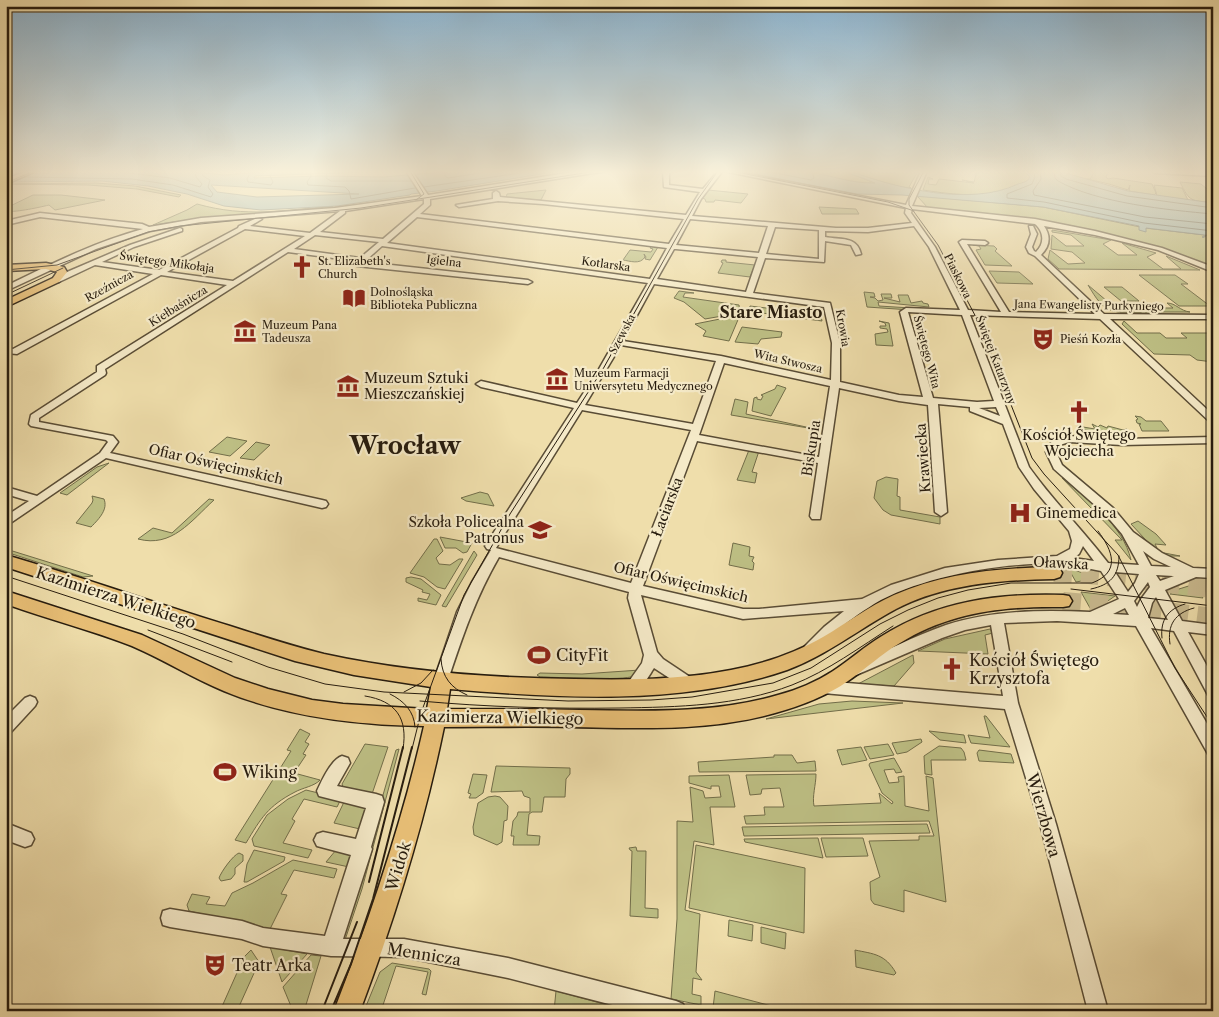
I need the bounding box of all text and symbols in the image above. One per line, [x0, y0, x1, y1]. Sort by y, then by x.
street label: Świętego Mikołaja [119, 248, 216, 276]
street label: Piaskowa [941, 251, 975, 301]
street label: Igielna [426, 252, 463, 270]
church icon: St. Elizabeth's Church [289, 254, 315, 280]
place label: St. Elizabeth's Church [318, 254, 391, 281]
street label: Kotlarska [581, 254, 632, 274]
street label: Rzeźnicza [82, 267, 136, 305]
street label: Kiełbaśnicza [146, 282, 210, 329]
library icon: Dolnośląska Biblioteka Publiczna [341, 285, 367, 311]
place label: Dolnośląska Biblioteka Publiczna [370, 285, 477, 312]
street label: Jana Ewangelisty Purkyniego [1012, 297, 1164, 313]
district label: Stare Miasto [719, 302, 823, 322]
street label: Krowia [833, 308, 853, 348]
street label: Szewska [606, 311, 639, 357]
street label: Świętej Katarzyny [973, 313, 1020, 407]
street label: Świętego Wita [911, 314, 944, 390]
museum icon: Muzeum Pana Tadeusza [232, 318, 258, 344]
place label: Muzeum Pana Tadeusza [262, 318, 337, 345]
theatre icon: Pieśń Kozła [1030, 326, 1056, 352]
place label: Pieśń Kozła [1060, 332, 1121, 346]
street label: Wita Stwosza [751, 346, 824, 376]
museum icon: Muzeum Farmacji Uniwersytetu Medycznego [544, 366, 570, 392]
place label: Muzeum Farmacji Uniwersytetu Medycznego [574, 366, 713, 393]
place label: Muzeum Sztuki Mieszczańskiej [364, 369, 468, 403]
museum icon: Muzeum Sztuki Mieszczańskiej [335, 373, 361, 399]
church icon: Kościół Świętego Wojciecha [1066, 399, 1092, 425]
street label: Biskupia [798, 418, 824, 478]
street label: Krawiecka [912, 422, 934, 494]
place label: Kościół Świętego Wojciecha [1022, 425, 1136, 460]
district label: Wrocław [348, 431, 462, 460]
street label: Ofiar Oświęcimskich [147, 440, 285, 488]
street label: Łaciarska [647, 474, 687, 540]
hospital icon: Ginemedica [1007, 500, 1033, 526]
place label: Ginemedica [1036, 504, 1117, 522]
place label: Szkoła Policealna Patronus [408, 513, 525, 547]
school or university icon: Szkoła Policealna Patronus [527, 517, 553, 543]
street label: Oławska [1033, 553, 1090, 573]
street label: Ofiar Oświęcimskich [612, 558, 750, 606]
street label: Kazimierza Wielkiego [34, 562, 199, 632]
sports icon: CityFit [526, 642, 552, 668]
place label: CityFit [556, 645, 609, 665]
place label: Kościół Świętego Krzysztofa [969, 650, 1099, 688]
church icon: Kościół Świętego Krzysztofa [939, 656, 965, 682]
street label: Kazimierza Wielkiego [416, 706, 584, 728]
sports icon: Wiking [212, 759, 238, 785]
place label: Wiking [241, 762, 298, 782]
street label: Wierzbowa [1022, 770, 1066, 860]
street label: Widok [381, 838, 415, 894]
street label: Mennicza [386, 938, 463, 970]
theatre icon: Teatr Arka [202, 952, 228, 978]
place label: Teatr Arka [232, 955, 312, 975]

